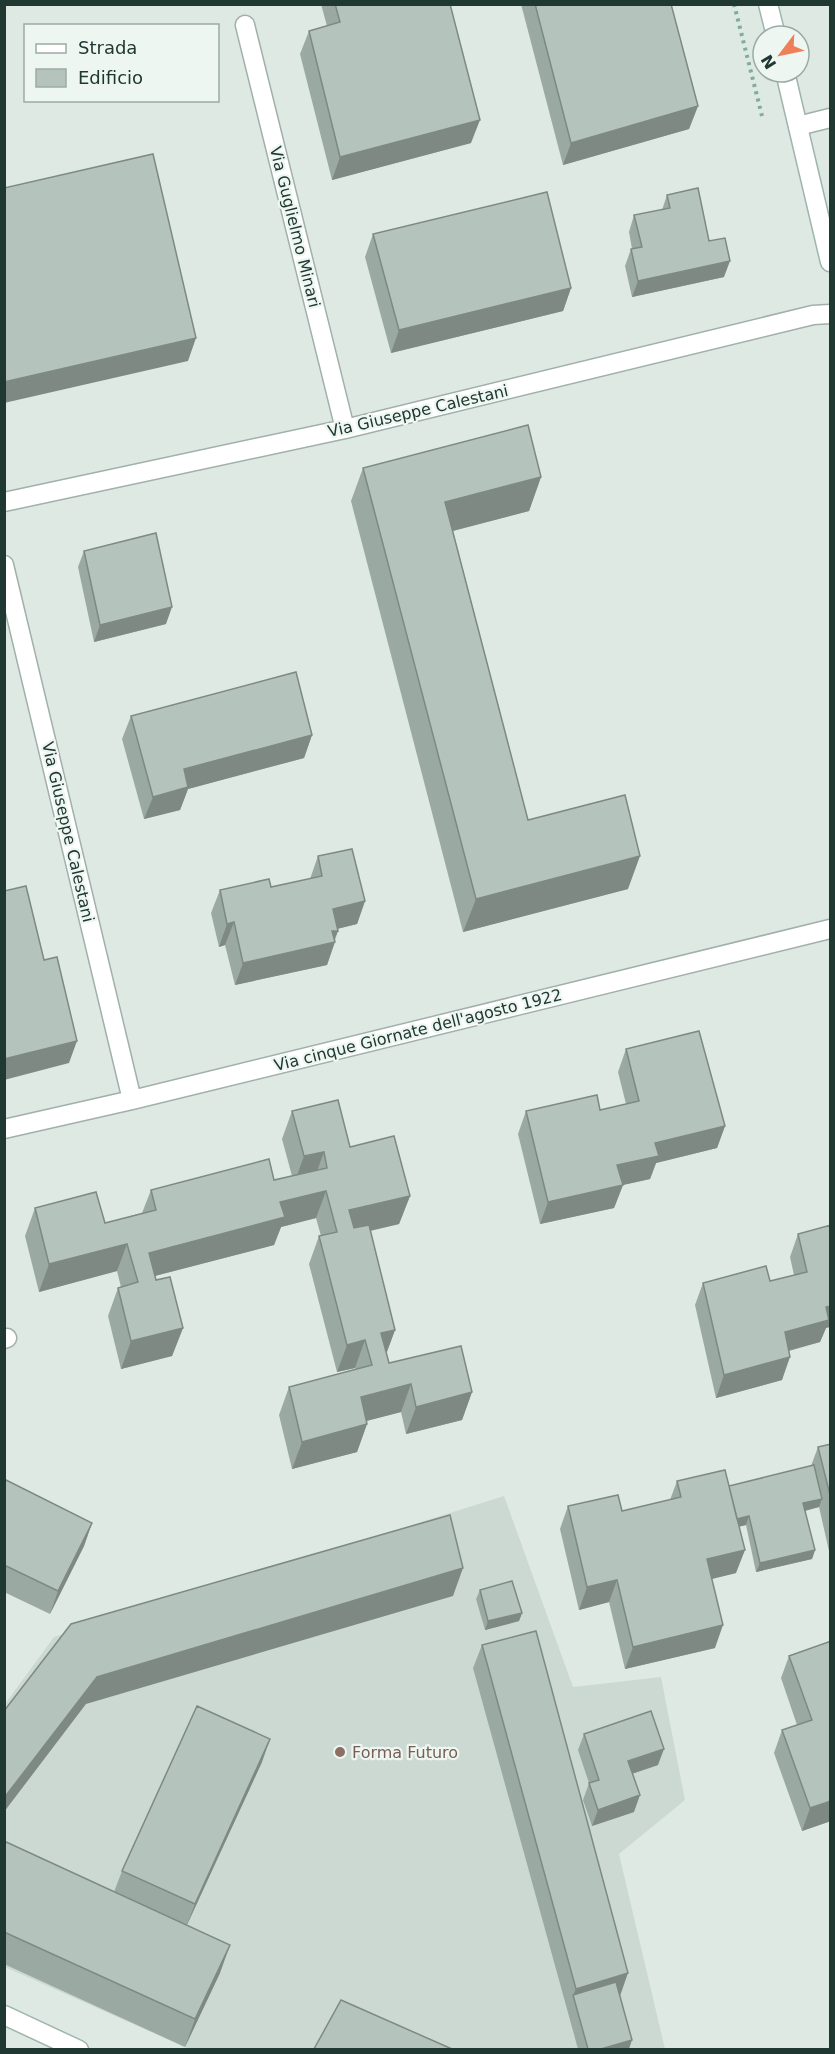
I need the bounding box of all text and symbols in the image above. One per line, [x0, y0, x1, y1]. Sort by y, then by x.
legend [24, 24, 219, 102]
north arrow [751, 24, 811, 84]
text: Strada [78, 37, 137, 58]
text: N [757, 51, 780, 72]
text: Edificio [78, 67, 143, 88]
street label: Via Guglielmo Minari [266, 144, 324, 310]
street label: Via Giuseppe Calestani [326, 381, 510, 441]
street label: Via Giuseppe Calestani [38, 740, 98, 924]
street label: Via cinque Giornate dell'agosto 1922 [272, 985, 564, 1075]
place label: Forma Futuro [352, 1743, 458, 1762]
marker: Forma Futuro [333, 1745, 347, 1759]

